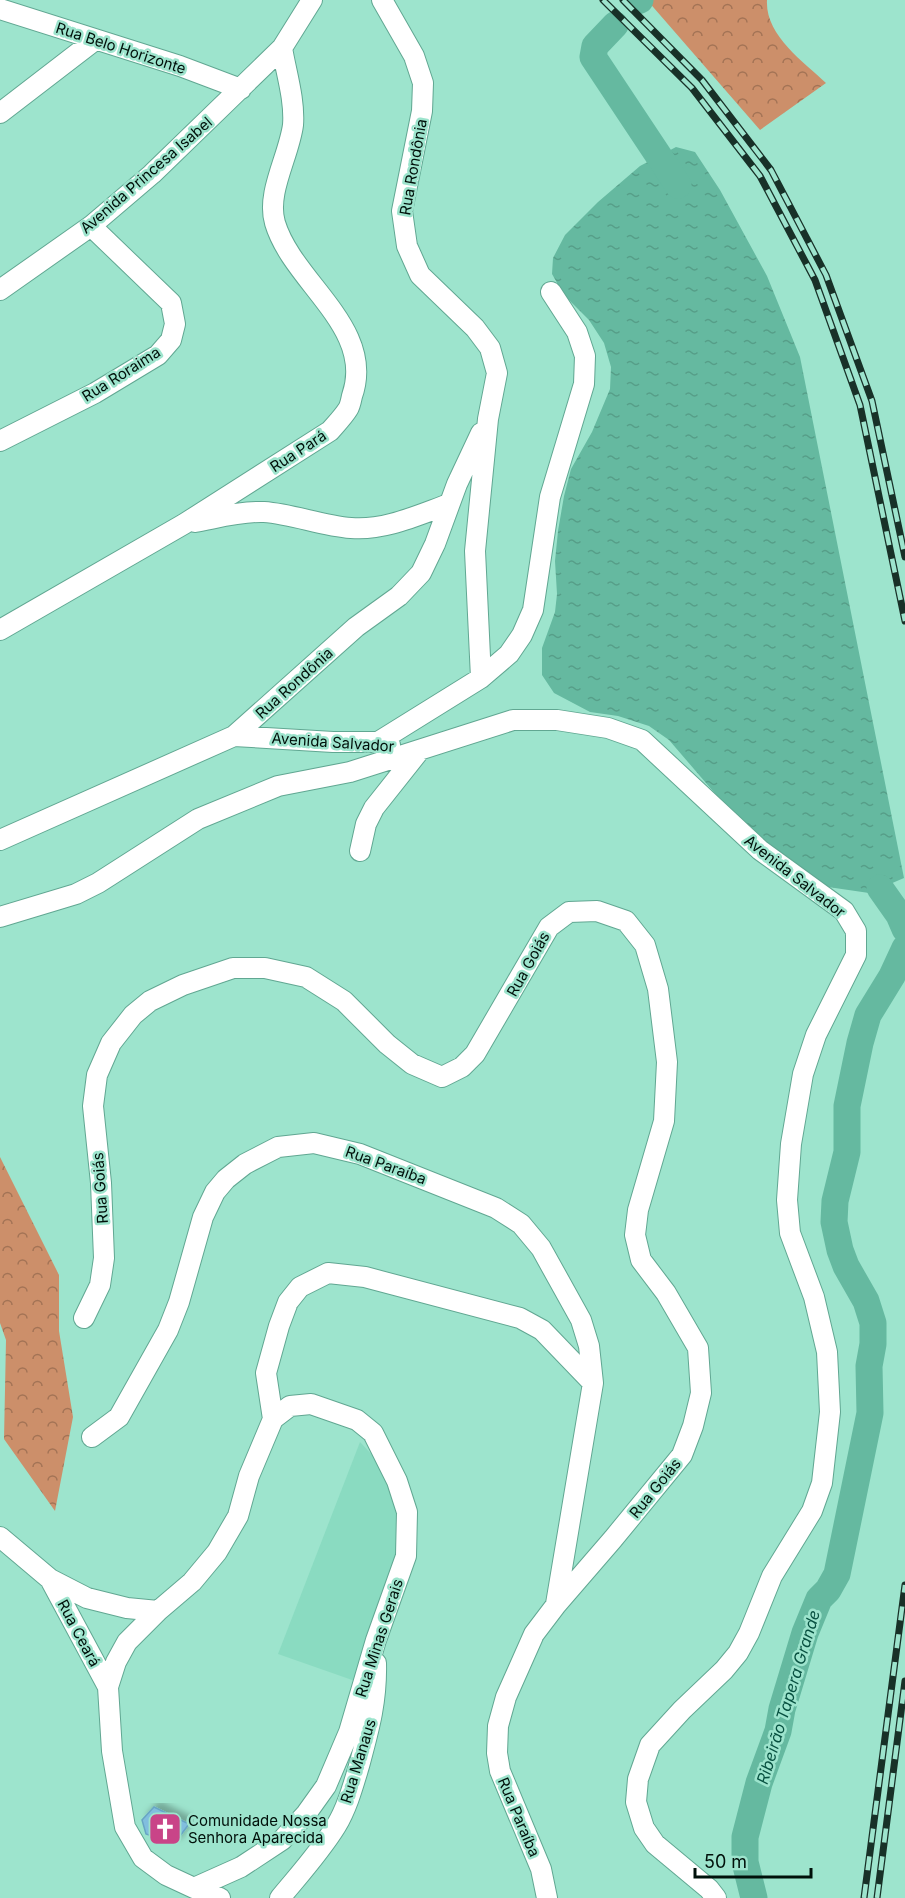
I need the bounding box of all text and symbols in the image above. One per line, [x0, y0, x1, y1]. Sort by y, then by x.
street label: Rua Belo Horizonte [54, 18, 188, 78]
street label: Avenida Princesa Isabel [76, 113, 216, 237]
street label: Rua Rondônia [395, 117, 431, 217]
street label: Rua Roraima [78, 342, 164, 406]
street label: Rua Pará [266, 426, 330, 476]
street label: Rua Rondônia [251, 643, 337, 723]
street label: Avenida Salvador [271, 728, 395, 756]
street label: Avenida Salvador [741, 831, 850, 922]
street label: Rua Goiás [502, 928, 554, 1000]
street label: Rua Paraíba [343, 1142, 429, 1188]
street label: Rua Goiás [88, 1152, 112, 1224]
street label: Rua Goiás [625, 1454, 685, 1522]
street label: Rua Minas Gerais [351, 1576, 407, 1700]
street label: Rua Ceará [53, 1596, 105, 1670]
water label: Ribeirão Tapera Grande [752, 1608, 824, 1786]
street label: Rua Manaus [336, 1716, 380, 1805]
street label: Rua Paraíba [494, 1774, 544, 1860]
church icon: Comunidade Nossa Senhora Aparecida [147, 1811, 183, 1847]
place label: Comunidade Nossa Senhora Aparecida [188, 1811, 327, 1847]
scale bar [695, 1841, 810, 1879]
text: 50 m [704, 1851, 747, 1872]

